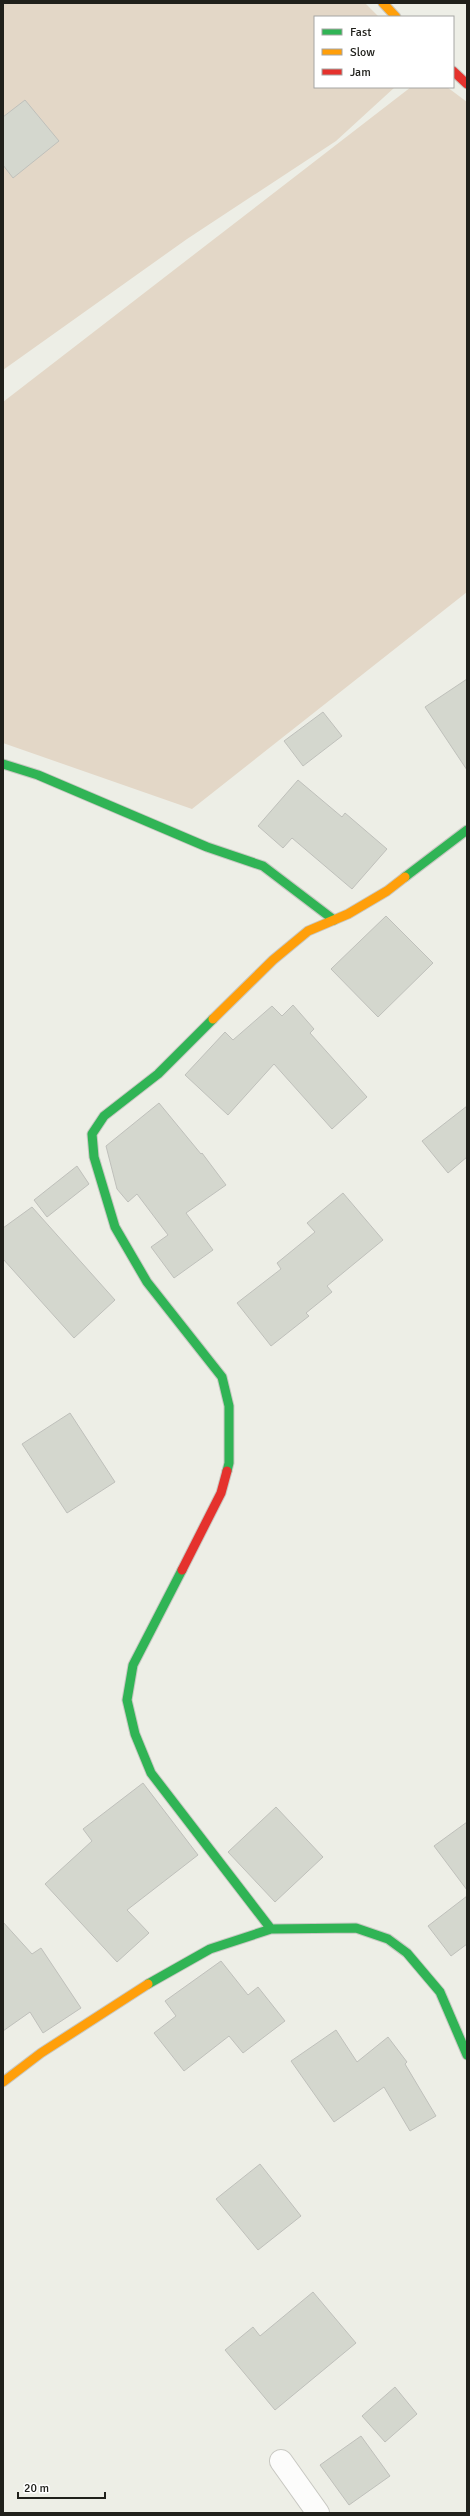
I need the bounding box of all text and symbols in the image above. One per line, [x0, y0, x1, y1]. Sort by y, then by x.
legend [314, 16, 454, 88]
text: Fast [350, 25, 371, 40]
text: Slow [350, 45, 375, 60]
text: Jam [350, 65, 371, 80]
scale bar [18, 2474, 105, 2500]
text: 20 m [24, 2481, 49, 2496]

